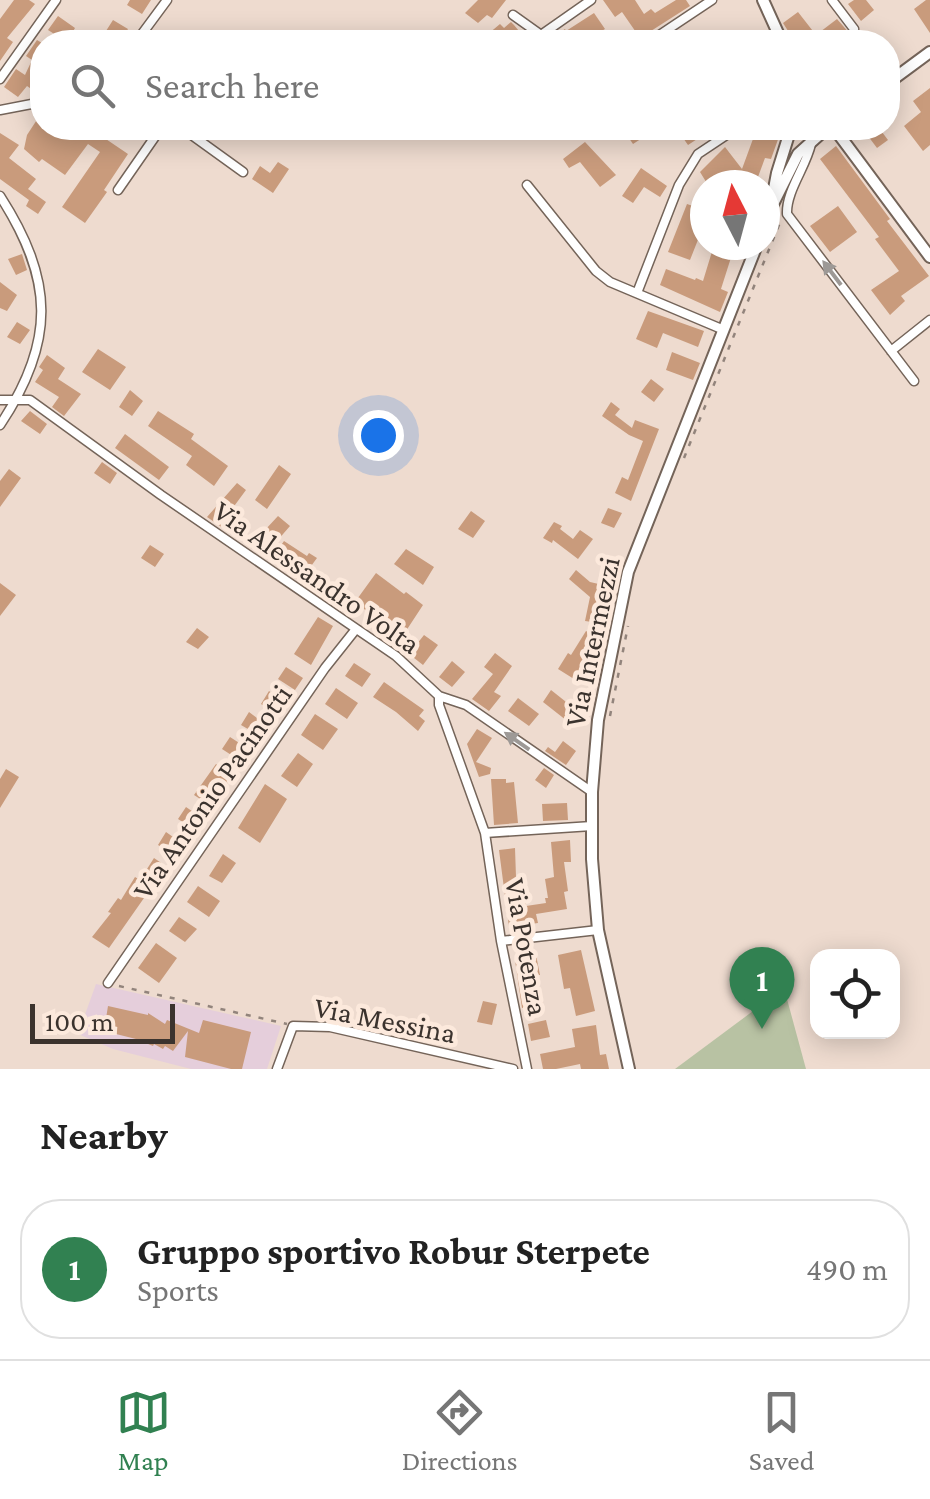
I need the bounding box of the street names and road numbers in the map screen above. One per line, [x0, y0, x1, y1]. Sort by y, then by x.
street label: Via Alessandro Volta [208, 493, 427, 660]
street label: Via Intermezzi [557, 554, 626, 730]
street label: Via Antonio Pacinotti [125, 678, 298, 905]
street label: Via Potenza [499, 876, 556, 1018]
street label: Via Messina [312, 990, 459, 1049]

